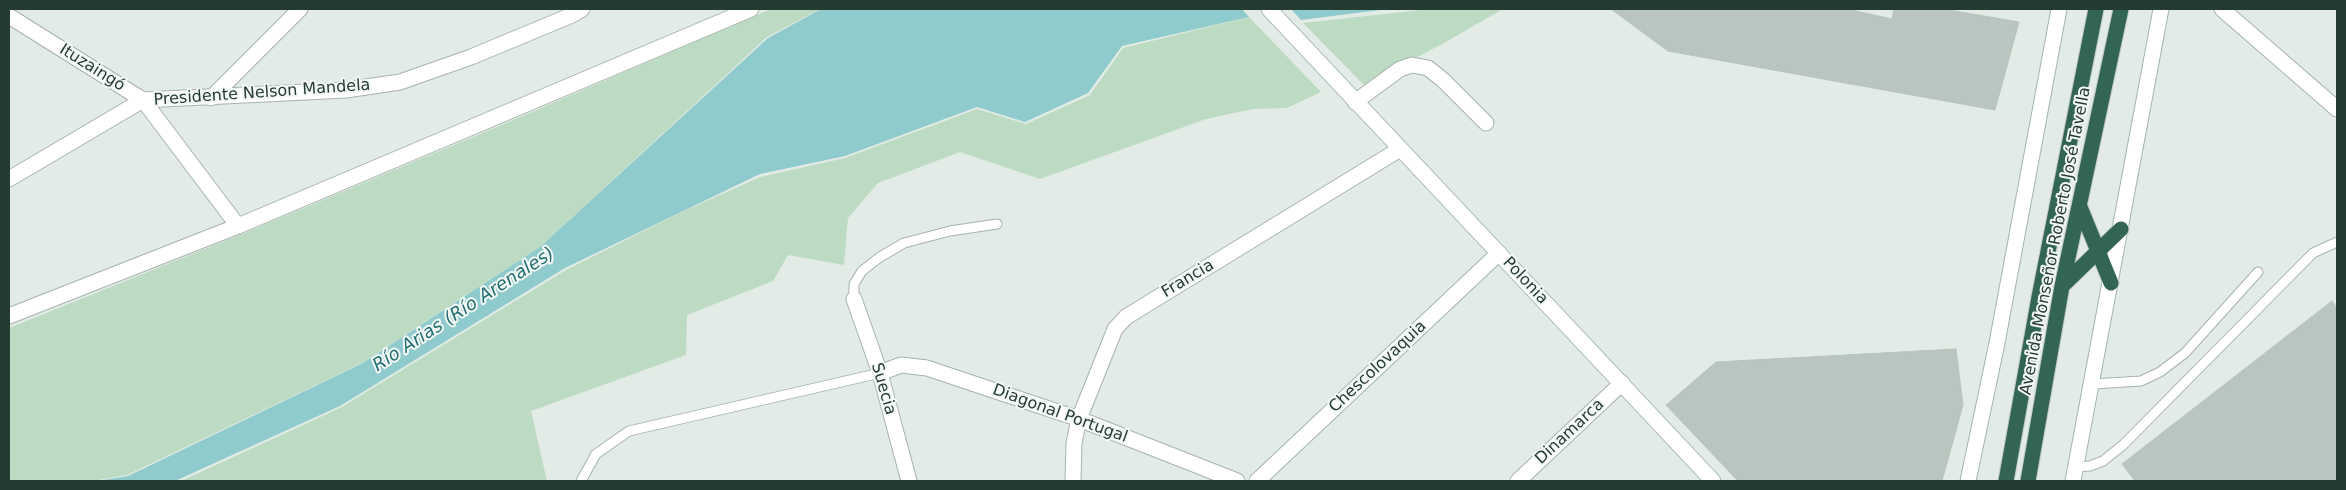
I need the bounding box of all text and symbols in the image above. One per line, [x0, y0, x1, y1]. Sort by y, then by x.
street label: Ituzaingó [56, 40, 128, 96]
street label: Presidente Nelson Mandela [153, 76, 371, 110]
street label: Avenida Monseñor Roberto José Tavella [2017, 86, 2095, 396]
water label: Río Arias (Río Arenales) [369, 243, 559, 377]
street label: Polonia [1498, 253, 1552, 309]
street label: Francia [1158, 256, 1218, 302]
street label: Chescolovaquia [1325, 317, 1431, 417]
street label: Suecia [866, 361, 900, 417]
street label: Diagonal Portugal [990, 381, 1130, 447]
street label: Dinamarca [1532, 395, 1608, 469]

